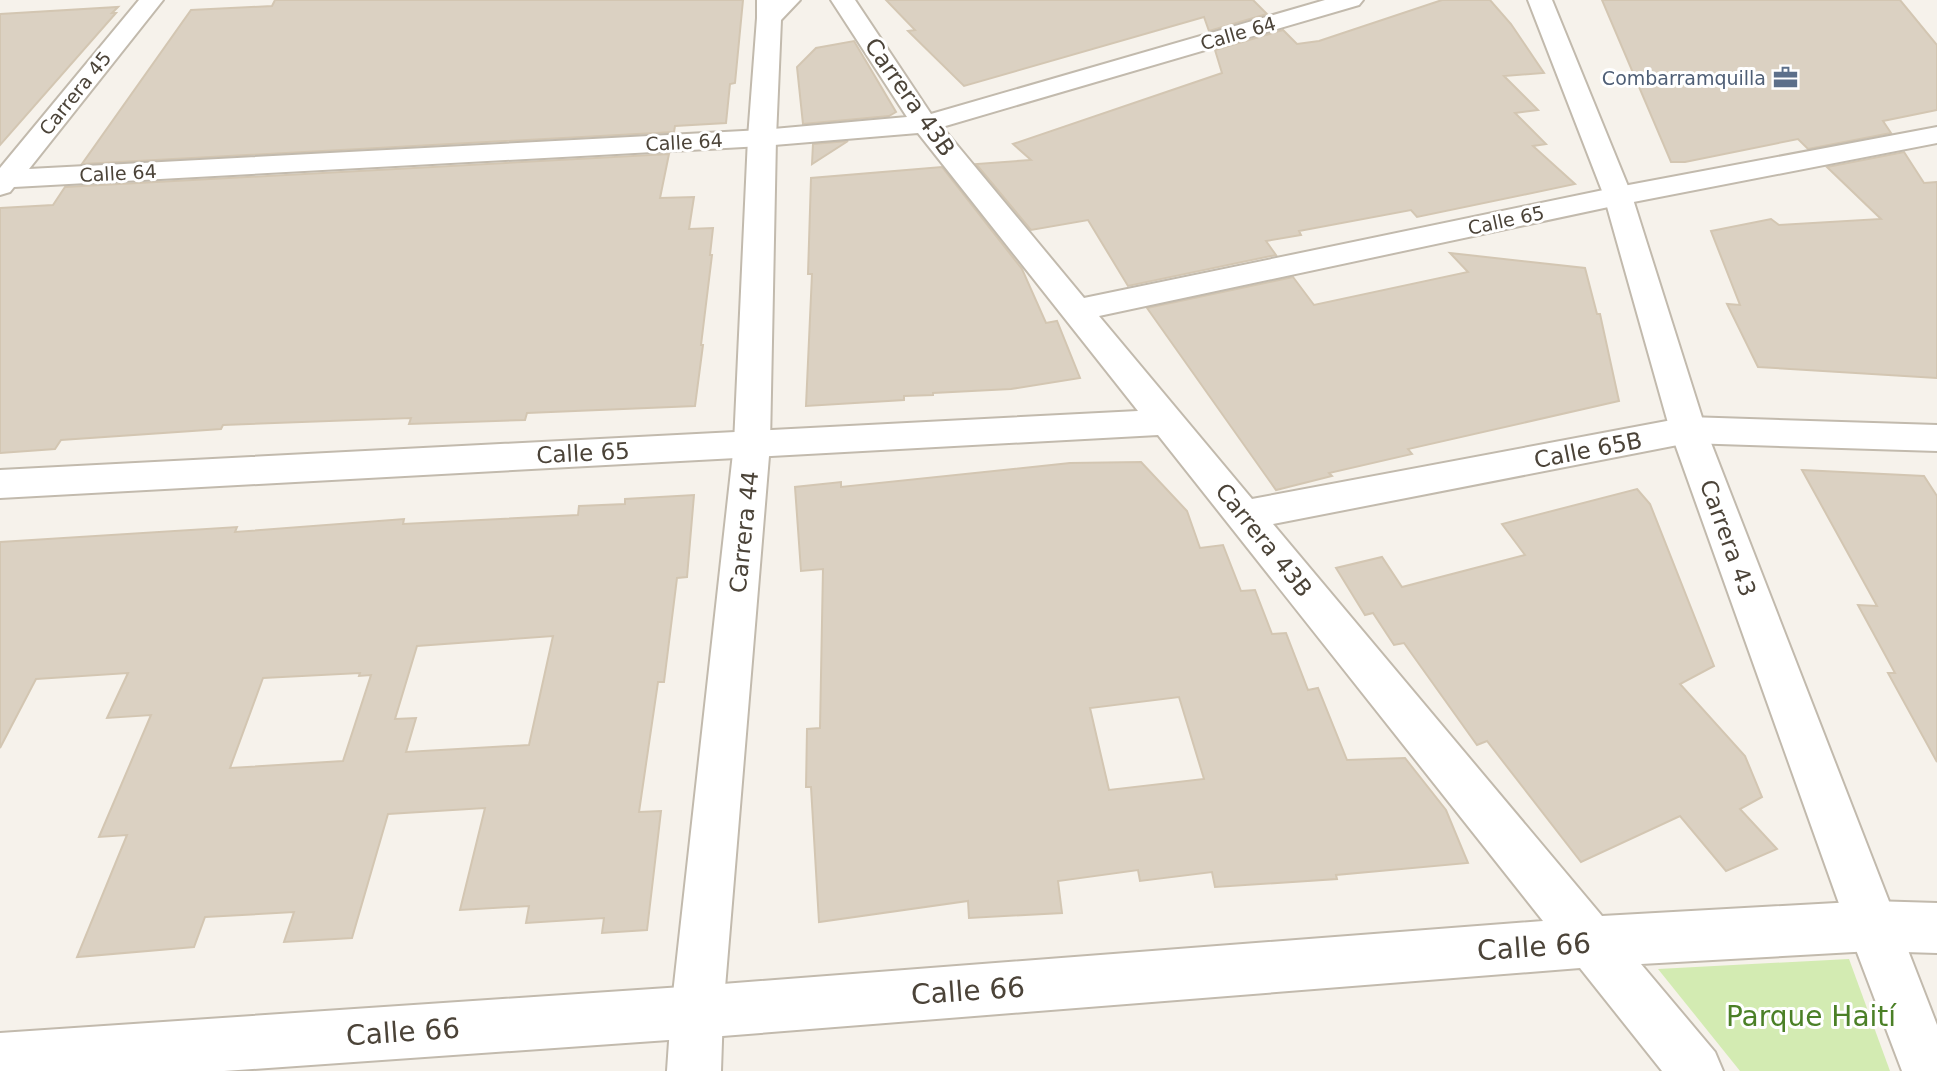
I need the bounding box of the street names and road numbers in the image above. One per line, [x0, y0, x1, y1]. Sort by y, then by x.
street label: Calle 64 [1198, 12, 1278, 54]
street label: Carrera 43B [860, 33, 960, 161]
street label: Carrera 45 [35, 47, 115, 139]
street label: Calle 64 [645, 129, 723, 155]
street label: Calle 64 [79, 160, 157, 186]
street label: Calle 65 [1466, 201, 1546, 239]
street label: Calle 65B [1532, 427, 1644, 473]
street label: Calle 65 [536, 438, 630, 468]
street label: Carrera 44 [725, 470, 763, 594]
street label: Carrera 43 [1695, 476, 1761, 600]
street label: Carrera 43B [1210, 478, 1318, 602]
street label: Calle 66 [1476, 927, 1592, 967]
street label: Calle 66 [910, 971, 1026, 1011]
street label: Calle 66 [345, 1012, 461, 1052]

